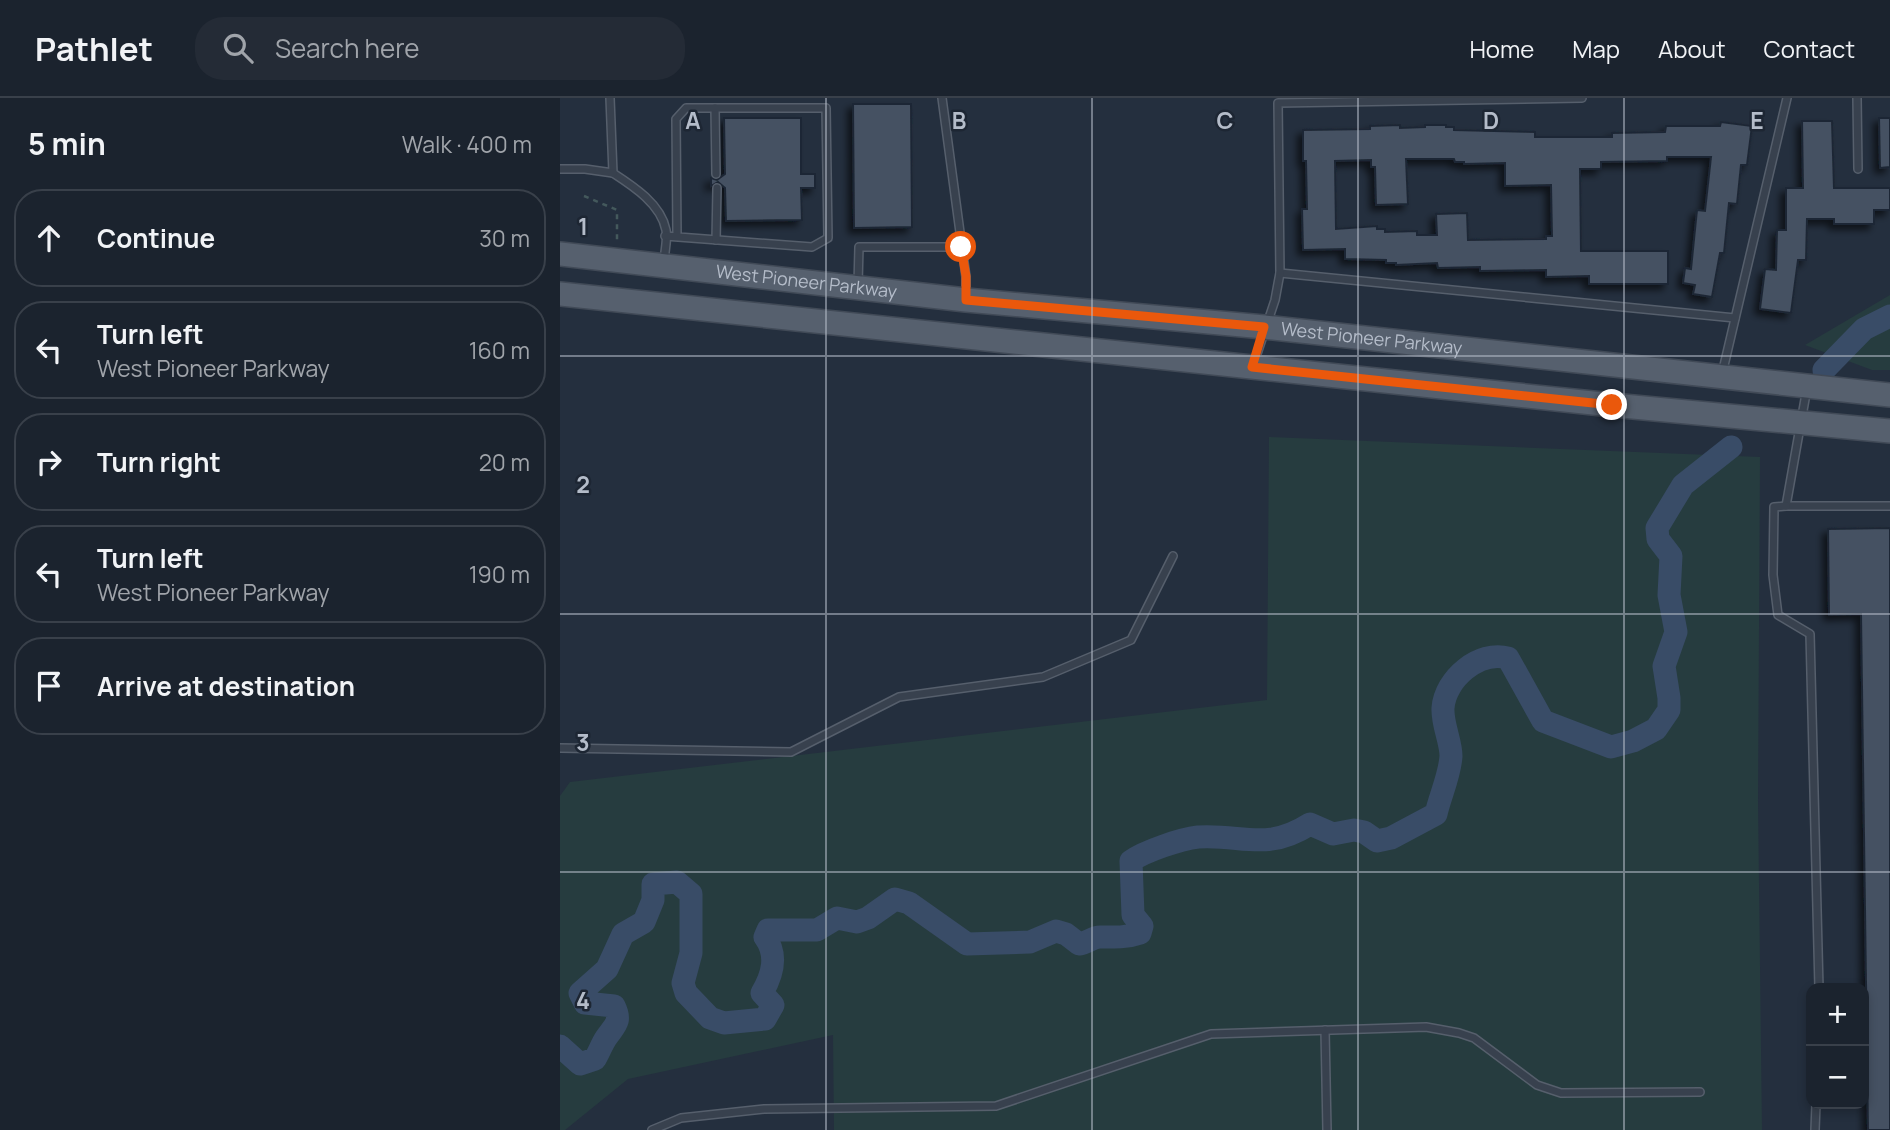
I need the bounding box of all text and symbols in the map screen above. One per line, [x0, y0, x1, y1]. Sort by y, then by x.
search box [195, 17, 685, 80]
text: Pathlet [35, 26, 153, 71]
icon: search [219, 29, 257, 67]
text: Search here [275, 30, 420, 66]
text: Home [1469, 32, 1534, 65]
text: Map [1572, 32, 1620, 65]
text: About [1658, 32, 1726, 65]
text: Contact [1764, 32, 1855, 65]
text: A [685, 104, 701, 136]
text: B [952, 104, 966, 136]
text: C [1217, 104, 1234, 136]
text: D [1483, 104, 1499, 136]
text: E [1750, 104, 1764, 136]
text: 5 min [28, 123, 106, 164]
text: Walk · 400 m [402, 128, 532, 160]
text: 1 [578, 210, 588, 242]
icon: ahead [30, 219, 68, 257]
text: Continue [97, 220, 215, 256]
text: 30 m [479, 222, 530, 254]
route start [945, 231, 976, 262]
street label: West Pioneer Parkway [715, 259, 899, 303]
text: Turn left [97, 316, 204, 352]
street label: West Pioneer Parkway [1280, 316, 1464, 360]
icon: left [30, 331, 68, 369]
text: 160 m [469, 334, 530, 366]
text: West Pioneer Parkway [97, 352, 330, 384]
route end [1596, 389, 1627, 420]
icon: right [30, 443, 68, 481]
text: Turn right [97, 444, 221, 480]
text: 20 m [479, 446, 530, 478]
text: 2 [576, 468, 590, 500]
text: Turn left [97, 540, 204, 576]
icon: left [30, 555, 68, 593]
text: 190 m [469, 558, 530, 590]
text: West Pioneer Parkway [97, 576, 330, 608]
icon: arrive [30, 667, 68, 705]
text: Arrive at destination [97, 668, 355, 704]
text: 3 [576, 726, 590, 758]
map controls [1806, 983, 1869, 1109]
button: + [1806, 983, 1869, 1046]
text: 4 [576, 984, 590, 1016]
button: − [1806, 1046, 1869, 1109]

